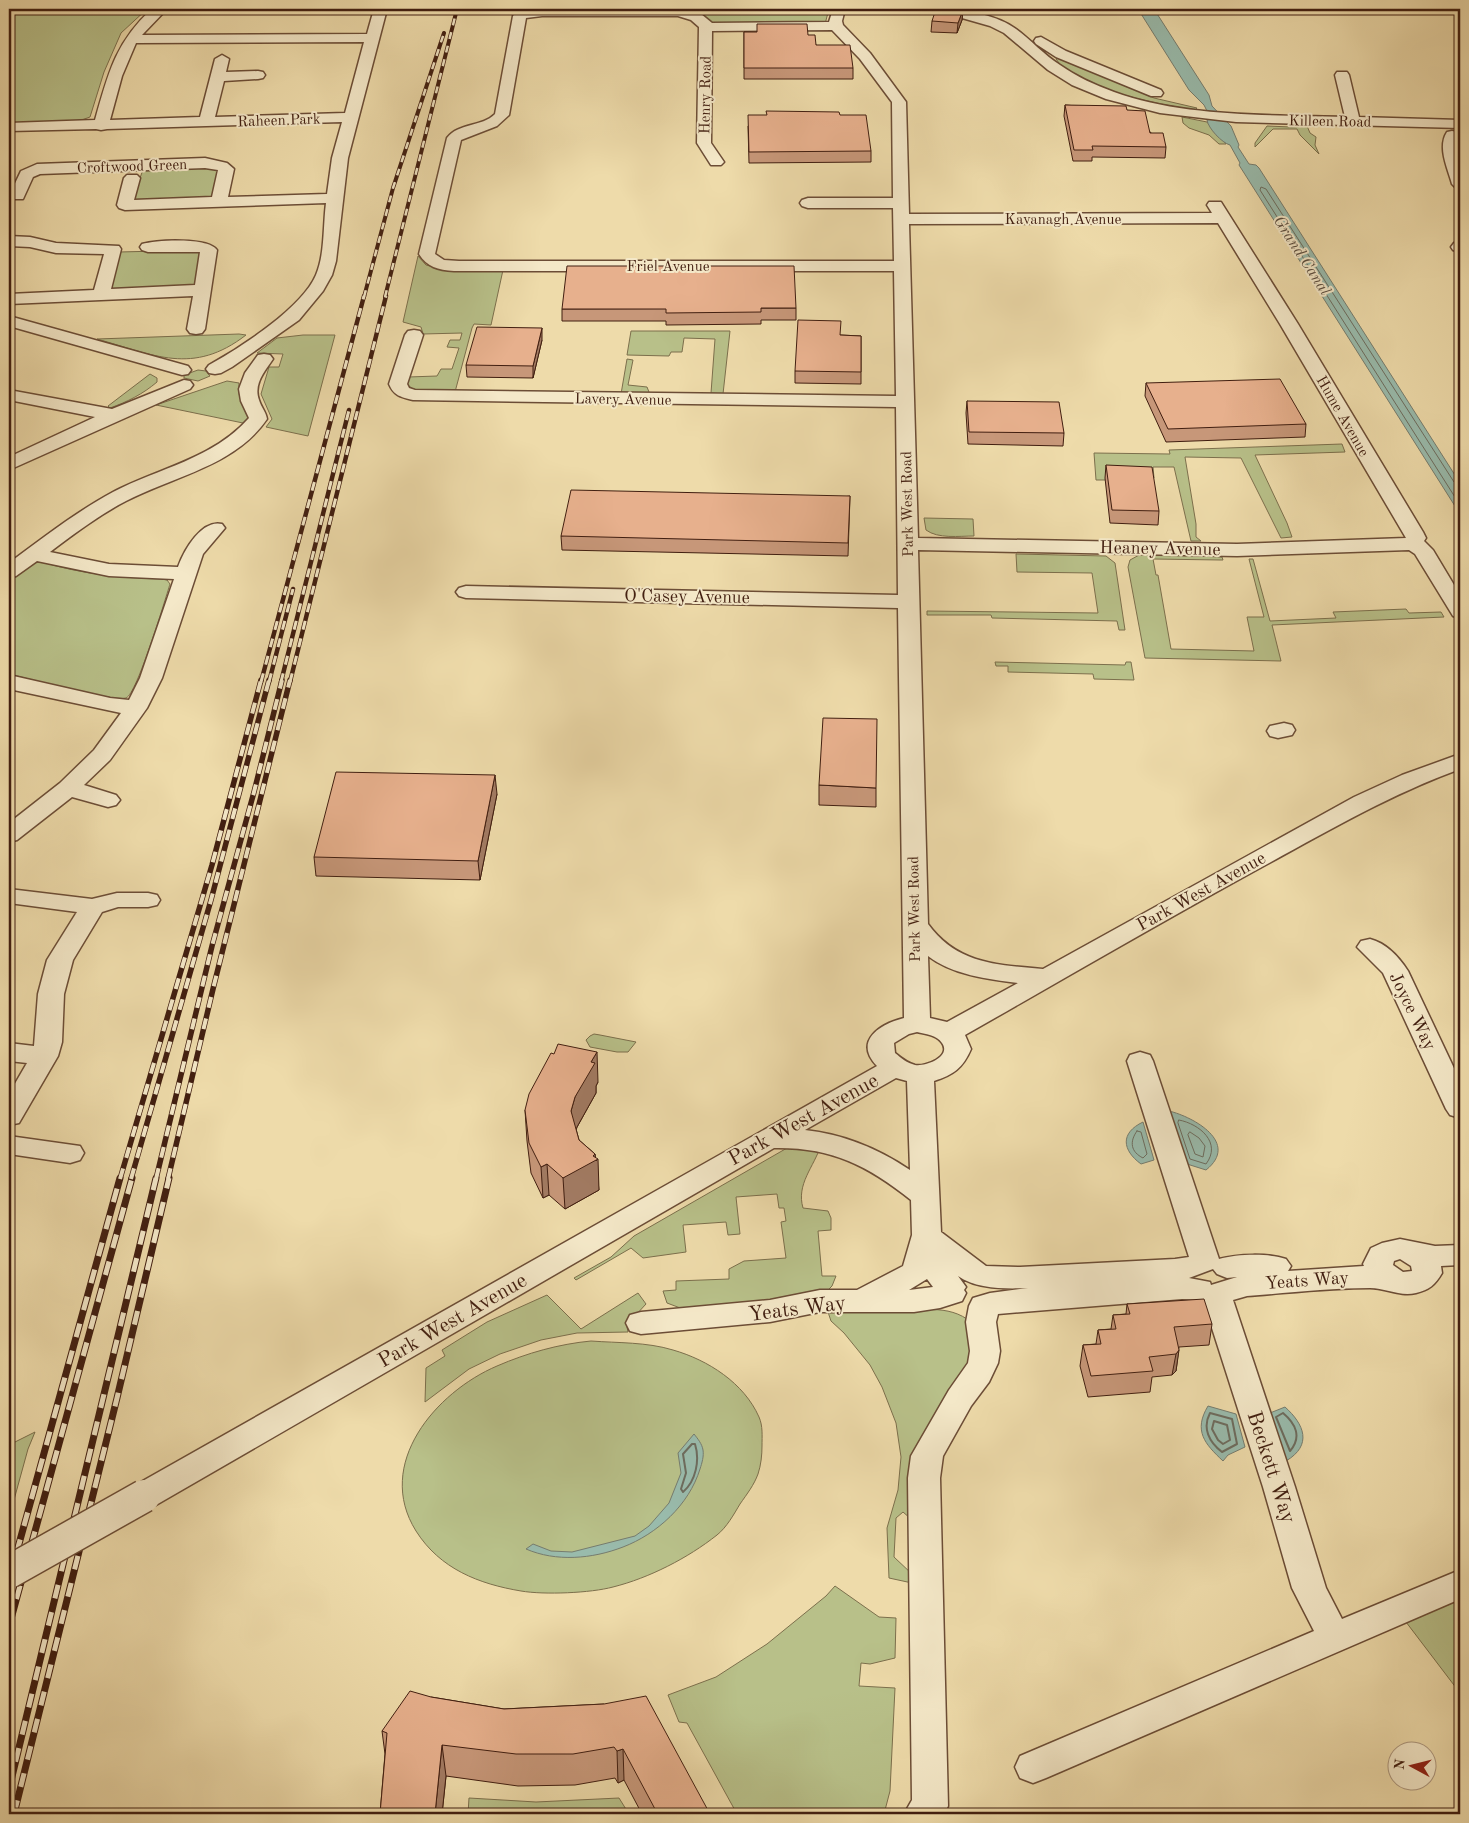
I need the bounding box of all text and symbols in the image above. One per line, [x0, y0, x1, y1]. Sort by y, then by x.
street label: Henry Road [698, 55, 715, 134]
street label: Raheen Park [237, 113, 321, 130]
street label: Killeen Road [1288, 114, 1372, 131]
street label: Croftwood Green [77, 158, 188, 177]
street label: Kavanagh Avenue [1005, 213, 1121, 228]
water label: Grand Canal [1270, 214, 1333, 299]
street label: Friel Avenue [626, 260, 710, 275]
street label: Hume Avenue [1313, 374, 1371, 460]
street label: Lavery Avenue [574, 392, 672, 409]
street label: Park West Road [900, 451, 917, 557]
street label: Heaney Avenue [1099, 539, 1221, 559]
street label: O'Casey Avenue [624, 587, 750, 607]
street label: Park West Avenue [1134, 849, 1269, 935]
street label: Park West Road [907, 856, 924, 962]
street label: Joyce Way [1386, 970, 1439, 1054]
street label: Park West Avenue [725, 1070, 882, 1170]
street label: Yeats Way [1265, 1269, 1350, 1293]
street label: Park West Avenue [375, 1270, 531, 1372]
street label: Yeats Way [747, 1293, 847, 1326]
street label: Beckett Way [1243, 1409, 1299, 1526]
north arrow [1386, 1740, 1436, 1790]
text: N [1392, 1758, 1408, 1771]

